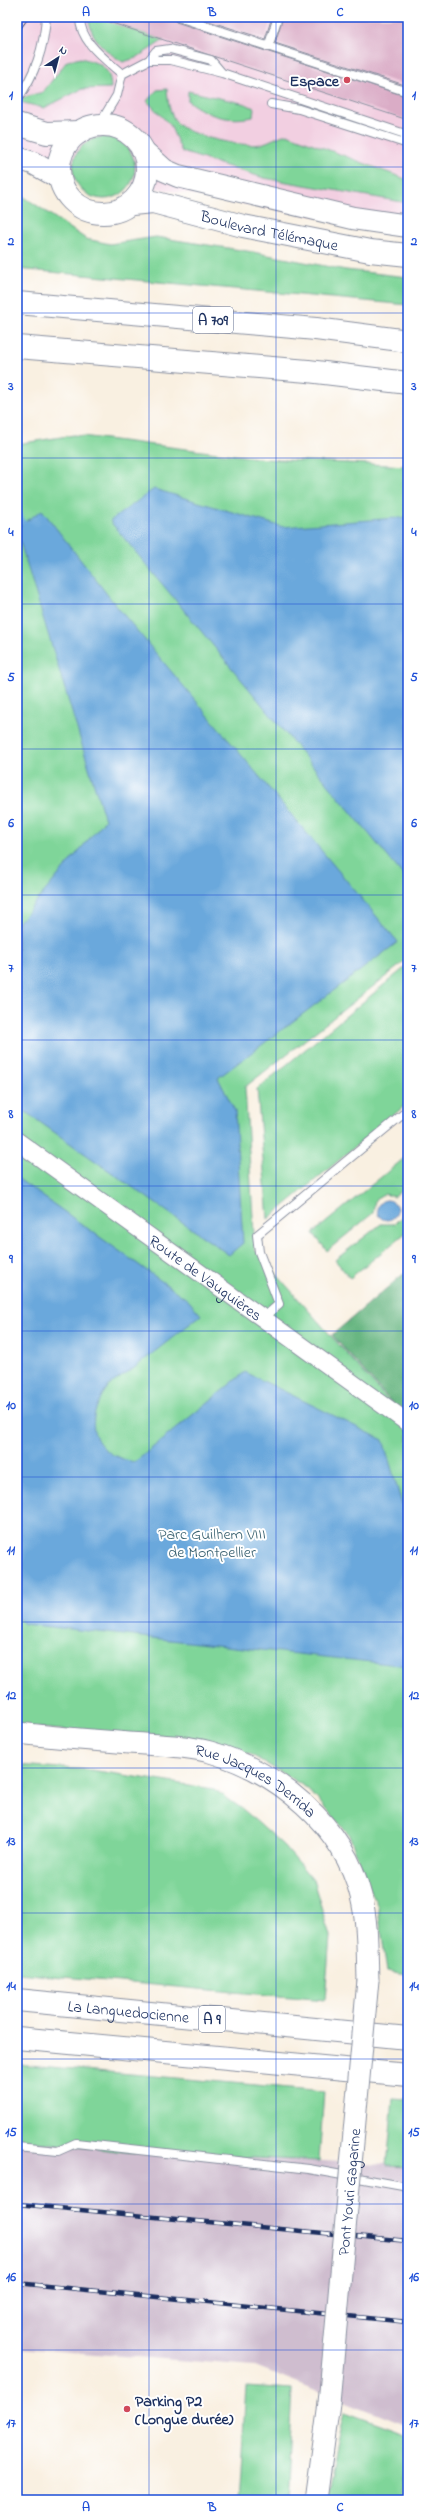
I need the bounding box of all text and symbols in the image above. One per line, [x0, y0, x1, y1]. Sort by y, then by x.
text: A [82, 3, 90, 22]
text: B [207, 3, 217, 22]
text: C [336, 3, 344, 22]
north arrow [38, 38, 78, 78]
text: N [56, 42, 71, 59]
place label: Espace [290, 70, 340, 94]
marker: Espace [342, 75, 352, 85]
text: 1 [9, 86, 14, 105]
text: 1 [412, 86, 417, 105]
street label: Boulevard Télémaque [196, 205, 341, 259]
text: 2 [7, 232, 15, 251]
text: 2 [410, 232, 418, 251]
road number: A 709 [193, 307, 233, 333]
text: 3 [7, 377, 14, 396]
text: 3 [410, 377, 417, 396]
text: 4 [7, 523, 14, 542]
text: 4 [410, 523, 417, 542]
text: 5 [7, 668, 15, 687]
text: 5 [410, 668, 418, 687]
text: 6 [7, 814, 14, 833]
text: 6 [410, 814, 417, 833]
text: 7 [8, 959, 14, 978]
text: 7 [411, 959, 417, 978]
text: 8 [8, 1105, 14, 1124]
text: 8 [411, 1105, 417, 1124]
street label: Route de Vauguières [143, 1230, 267, 1328]
text: 9 [8, 1250, 14, 1269]
text: 9 [411, 1250, 417, 1269]
text: 10 [6, 1396, 16, 1415]
text: 10 [409, 1396, 419, 1415]
park label: Parc Guilhem VIII de Montpellier [158, 1523, 266, 1565]
text: 11 [7, 1541, 16, 1560]
text: 11 [410, 1541, 419, 1560]
text: 12 [6, 1686, 17, 1705]
text: 12 [409, 1686, 420, 1705]
street label: Rue Jacques Derrida [193, 1739, 321, 1824]
text: 13 [6, 1832, 16, 1851]
text: 13 [409, 1832, 419, 1851]
text: 14 [6, 1977, 16, 1996]
text: 14 [409, 1977, 419, 1996]
street label: La Languedocienne [66, 1995, 191, 2031]
road number: A 9 [199, 2006, 225, 2032]
text: 15 [5, 2123, 17, 2142]
text: 15 [408, 2123, 420, 2142]
street label: Pont Youri Gagarine [333, 2127, 368, 2257]
text: 16 [6, 2268, 16, 2287]
text: 16 [409, 2268, 419, 2287]
place label: Parking P2 (Longue durée) [134, 2390, 234, 2433]
marker: Parking P2 (Longue durée) [122, 2404, 132, 2414]
text: 17 [6, 2414, 16, 2433]
text: 17 [409, 2414, 419, 2433]
text: A [82, 2498, 90, 2517]
text: B [207, 2498, 217, 2517]
text: C [336, 2498, 344, 2517]

